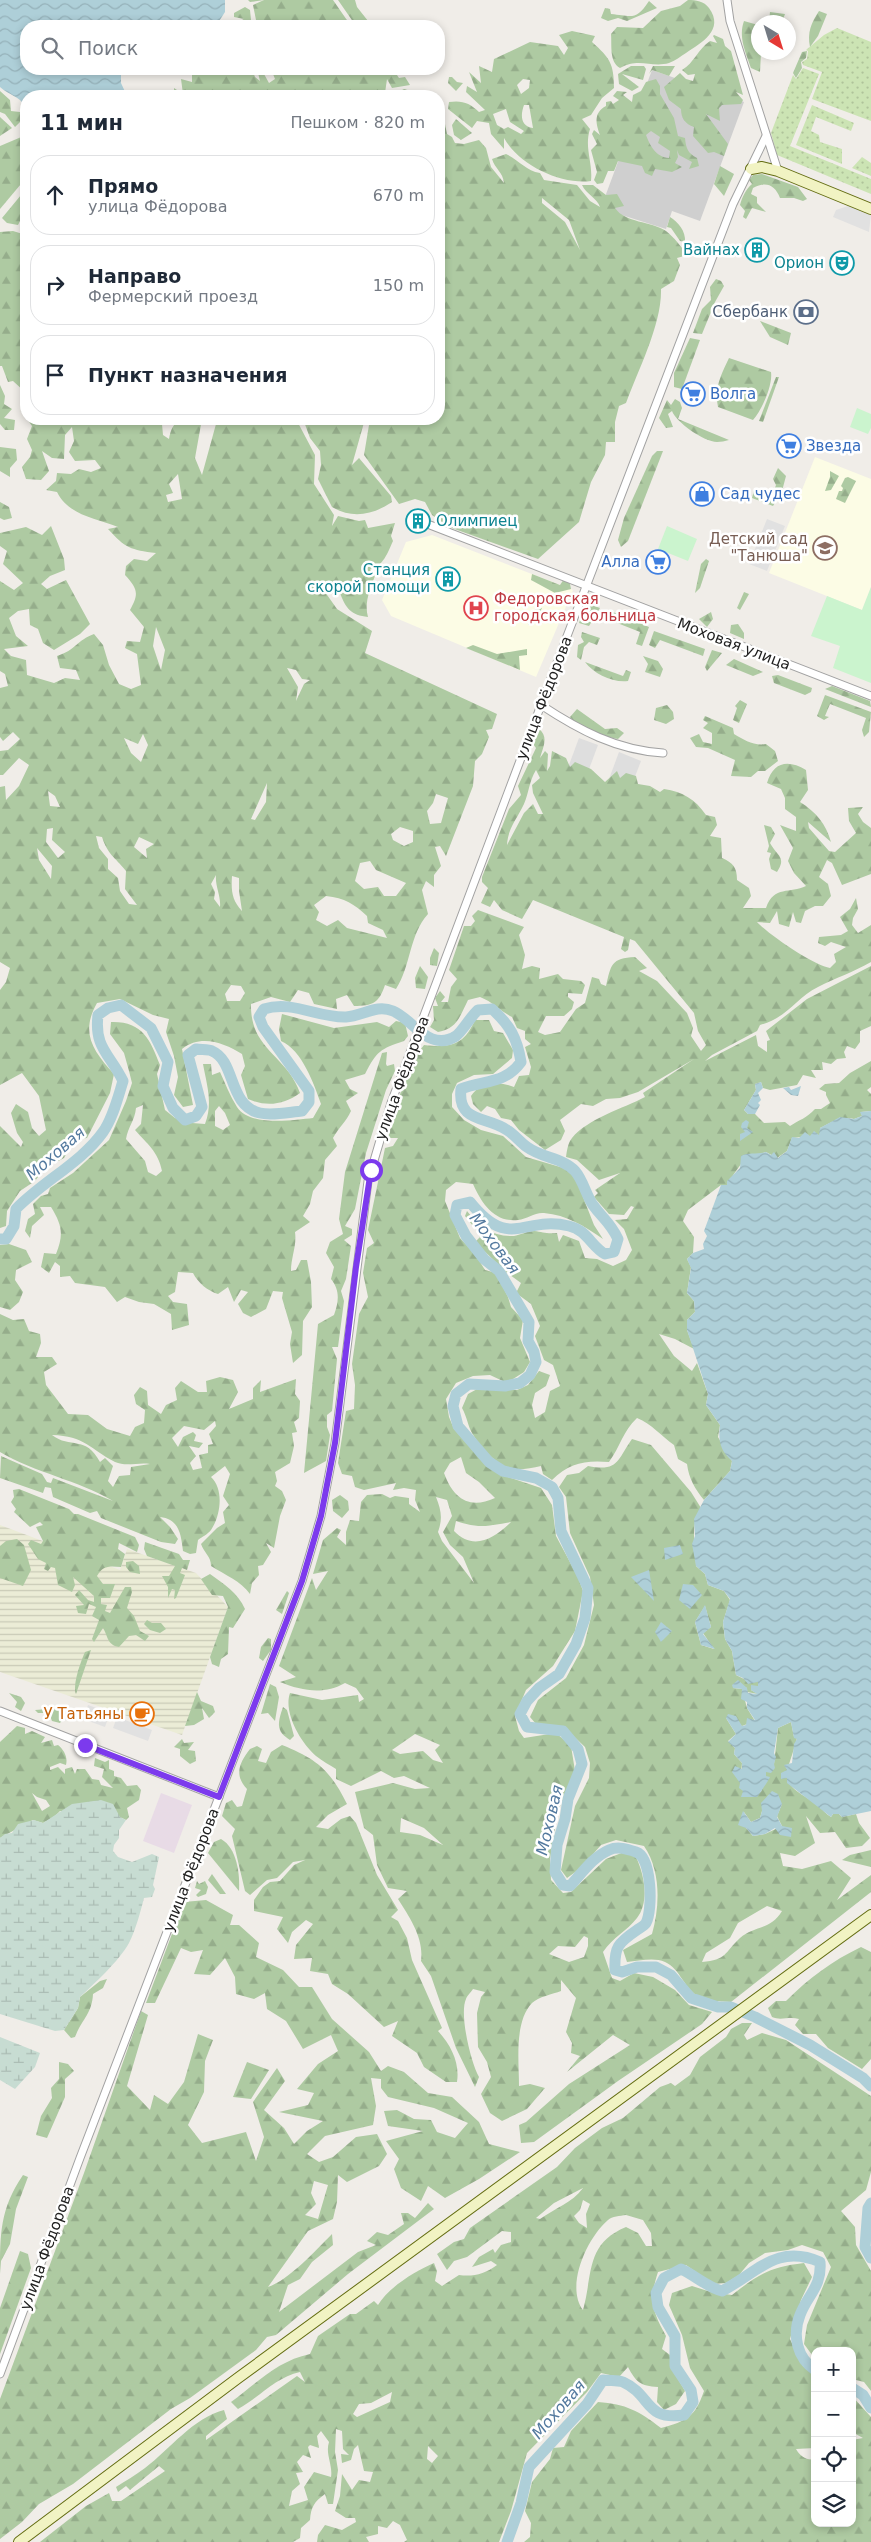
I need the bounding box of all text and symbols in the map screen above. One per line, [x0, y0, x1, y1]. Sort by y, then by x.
north arrow [751, 15, 796, 60]
search box [20, 20, 445, 75]
icon: search [38, 34, 66, 62]
text: Поиск [78, 37, 138, 59]
text: 11 мин [40, 111, 123, 135]
text: Пешком · 820 m [290, 113, 425, 132]
text: Прямо [88, 175, 158, 197]
icon: ahead [41, 181, 69, 209]
text: 670 m [373, 186, 424, 205]
text: улица Фёдорова [88, 197, 228, 216]
building icon: Вайнах [744, 237, 770, 263]
place label: Вайнах [683, 241, 740, 259]
theatre icon: Орион [829, 250, 855, 276]
place label: Орион [774, 254, 824, 272]
text: Направо [88, 265, 181, 287]
icon: right [41, 271, 69, 299]
text: 150 m [373, 276, 424, 295]
text: Фермерский проезд [88, 287, 258, 306]
bank icon: Сбербанк [793, 299, 819, 325]
place label: Сбербанк [712, 303, 788, 321]
icon: arrive [41, 361, 69, 389]
text: Пункт назначения [88, 364, 287, 386]
supermarket icon: Волга [680, 381, 706, 407]
place label: Волга [710, 385, 756, 403]
supermarket icon: Звезда [776, 433, 802, 459]
place label: Звезда [806, 437, 861, 455]
shop icon: Сад чудес [689, 481, 715, 507]
place label: Сад чудес [720, 485, 800, 503]
building icon: Олимпиец [405, 508, 431, 534]
place label: Олимпиец [436, 512, 517, 530]
place label: Детский сад "Танюша" [709, 530, 808, 565]
school or university icon: Детский сад "Танюша" [812, 535, 838, 561]
supermarket icon: Алла [645, 549, 671, 575]
place label: Алла [601, 553, 640, 571]
place label: Станция скорой помощи [307, 561, 430, 596]
building icon: Станция скорой помощи [435, 566, 461, 592]
place label: Федоровская городская больница [494, 590, 656, 625]
hospital icon: Федоровская городская больница [463, 595, 489, 621]
street label: Моховая улица [675, 614, 793, 674]
street label: улица Фёдорова [512, 634, 576, 762]
street label: улица Фёдорова [371, 1013, 433, 1143]
water label: Моховая [22, 1122, 89, 1184]
route start [360, 1159, 383, 1182]
water label: Моховая [465, 1209, 524, 1278]
cafe icon: У Татьяны [129, 1701, 155, 1727]
place label: У Татьяны [43, 1705, 124, 1723]
route end [74, 1734, 97, 1757]
water label: Моховая [532, 1783, 567, 1857]
street label: улица Фёдорова [159, 1806, 223, 1934]
street label: улица Фёдорова [16, 2183, 78, 2313]
map controls [811, 2347, 856, 2527]
button: + [811, 2347, 856, 2392]
water label: Моховая [528, 2376, 589, 2443]
button: − [811, 2392, 856, 2437]
button: locate [811, 2437, 856, 2482]
button: layers [811, 2482, 856, 2527]

